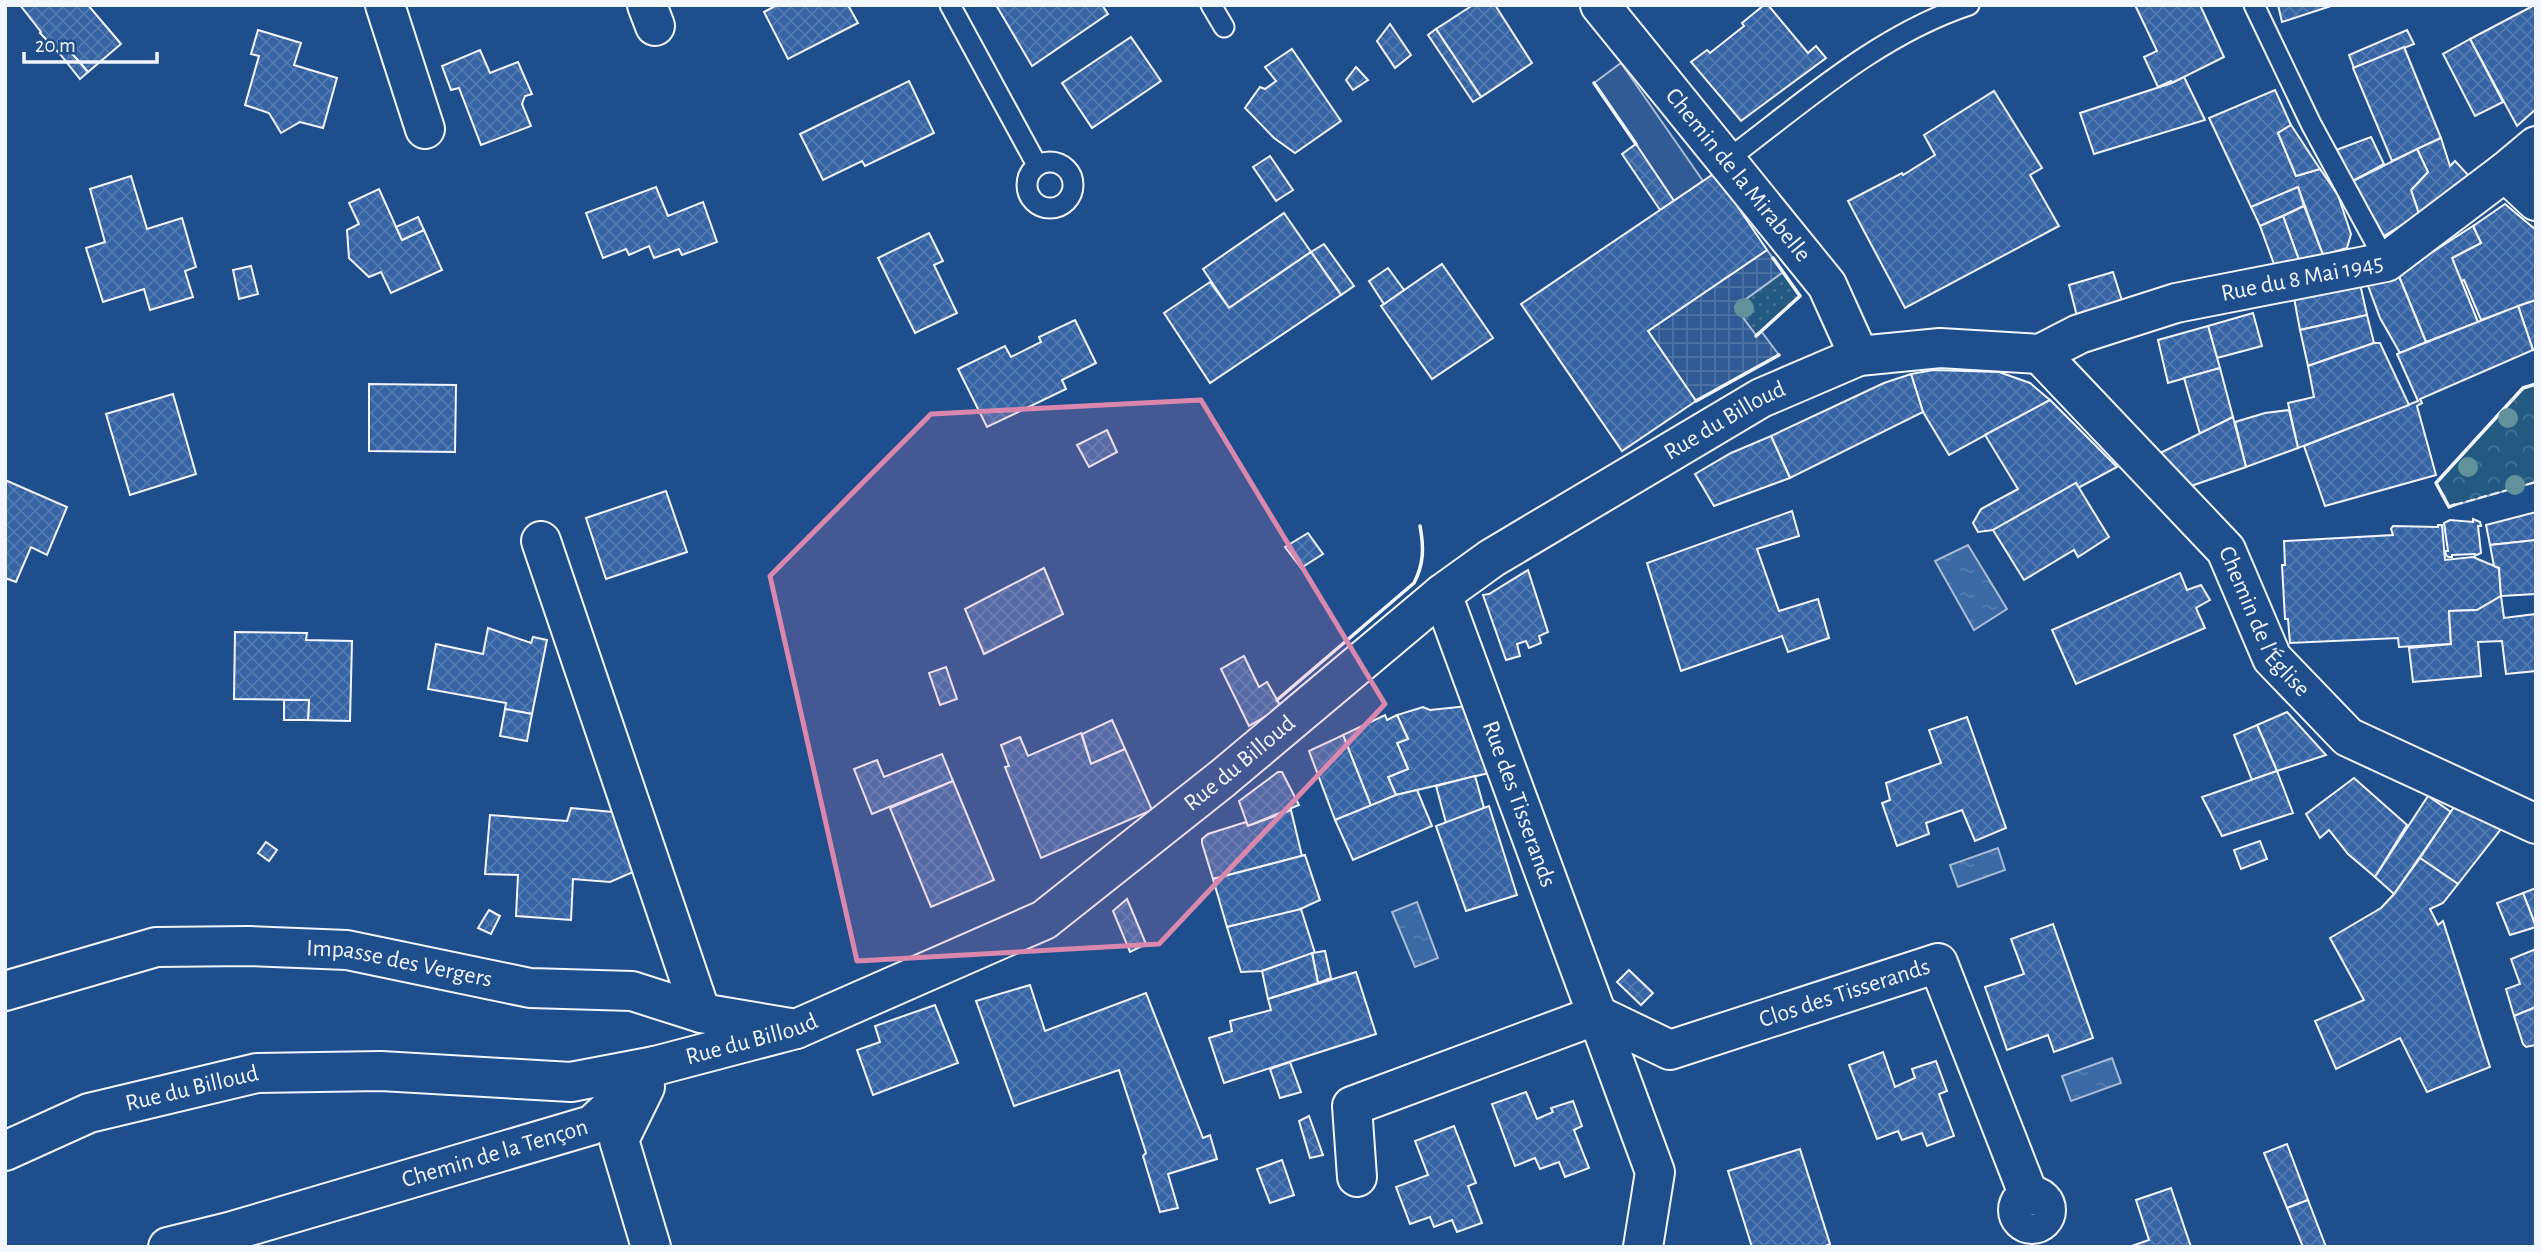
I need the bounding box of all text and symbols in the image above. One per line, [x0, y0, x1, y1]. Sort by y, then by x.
scale bar [24, 21, 158, 65]
text: 20 m [35, 35, 76, 56]
street label: Chemin de la Mirabelle [1661, 84, 1815, 266]
street label: Rue du 8 Mai 1945 [2219, 251, 2385, 306]
street label: Rue du Billoud [1660, 377, 1789, 465]
street label: Chemin de l'Église [2214, 543, 2314, 702]
street label: Rue du Billoud [1180, 711, 1300, 816]
street label: Rue des Tisserands [1478, 718, 1560, 890]
street label: Impasse des Vergers [306, 936, 494, 992]
street label: Clos des Tisserands [1756, 954, 1933, 1032]
street label: Rue du Billoud [683, 1009, 821, 1069]
street label: Rue du Billoud [123, 1061, 261, 1116]
street label: Chemin de la Tençon [399, 1115, 591, 1192]

